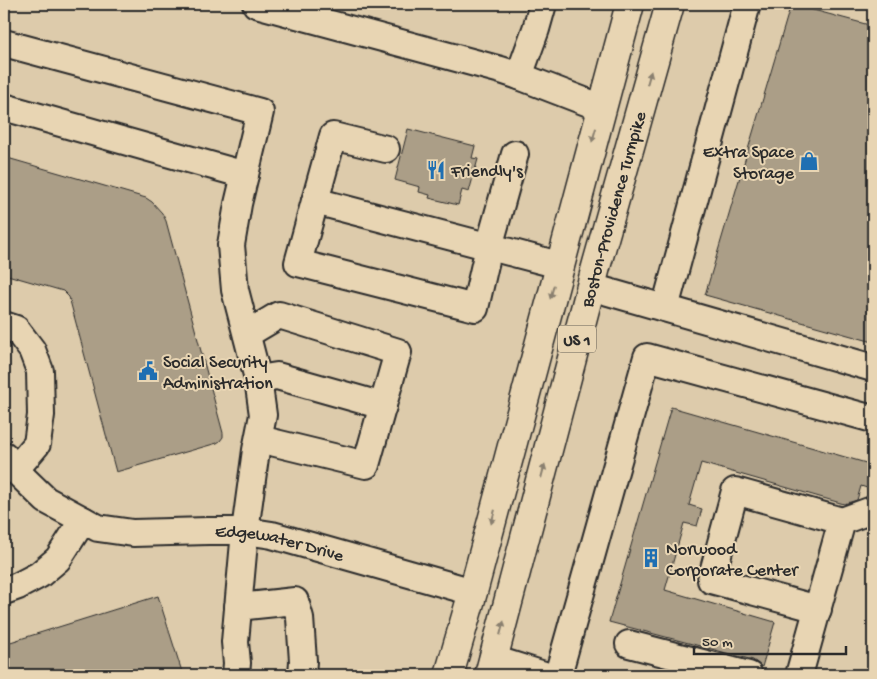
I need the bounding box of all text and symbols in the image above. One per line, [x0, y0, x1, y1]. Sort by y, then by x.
one-way arrow [645, 70, 653, 85]
street label: Boston-Providence Turnpike [578, 109, 652, 311]
one-way arrow [590, 128, 598, 143]
place label: Extra Space Storage [703, 143, 795, 185]
shop icon: Extra Space Storage [798, 150, 820, 172]
restaurant icon: Friendly's [425, 159, 447, 181]
place label: Friendly's [450, 162, 524, 183]
one-way arrow [548, 285, 556, 300]
road number: US 1 [558, 326, 596, 352]
place label: Social Security Administration [163, 353, 273, 395]
public building icon: Social Security Administration [137, 360, 159, 382]
one-way arrow [539, 464, 547, 479]
one-way arrow [488, 510, 496, 525]
street label: Edgewater Drive [215, 523, 346, 568]
place label: Norwood Corporate Center [666, 540, 799, 582]
building icon: Norwood Corporate Center [640, 547, 662, 569]
one-way arrow [498, 621, 506, 636]
scale bar [694, 624, 847, 656]
text: 50 m [702, 634, 733, 652]

